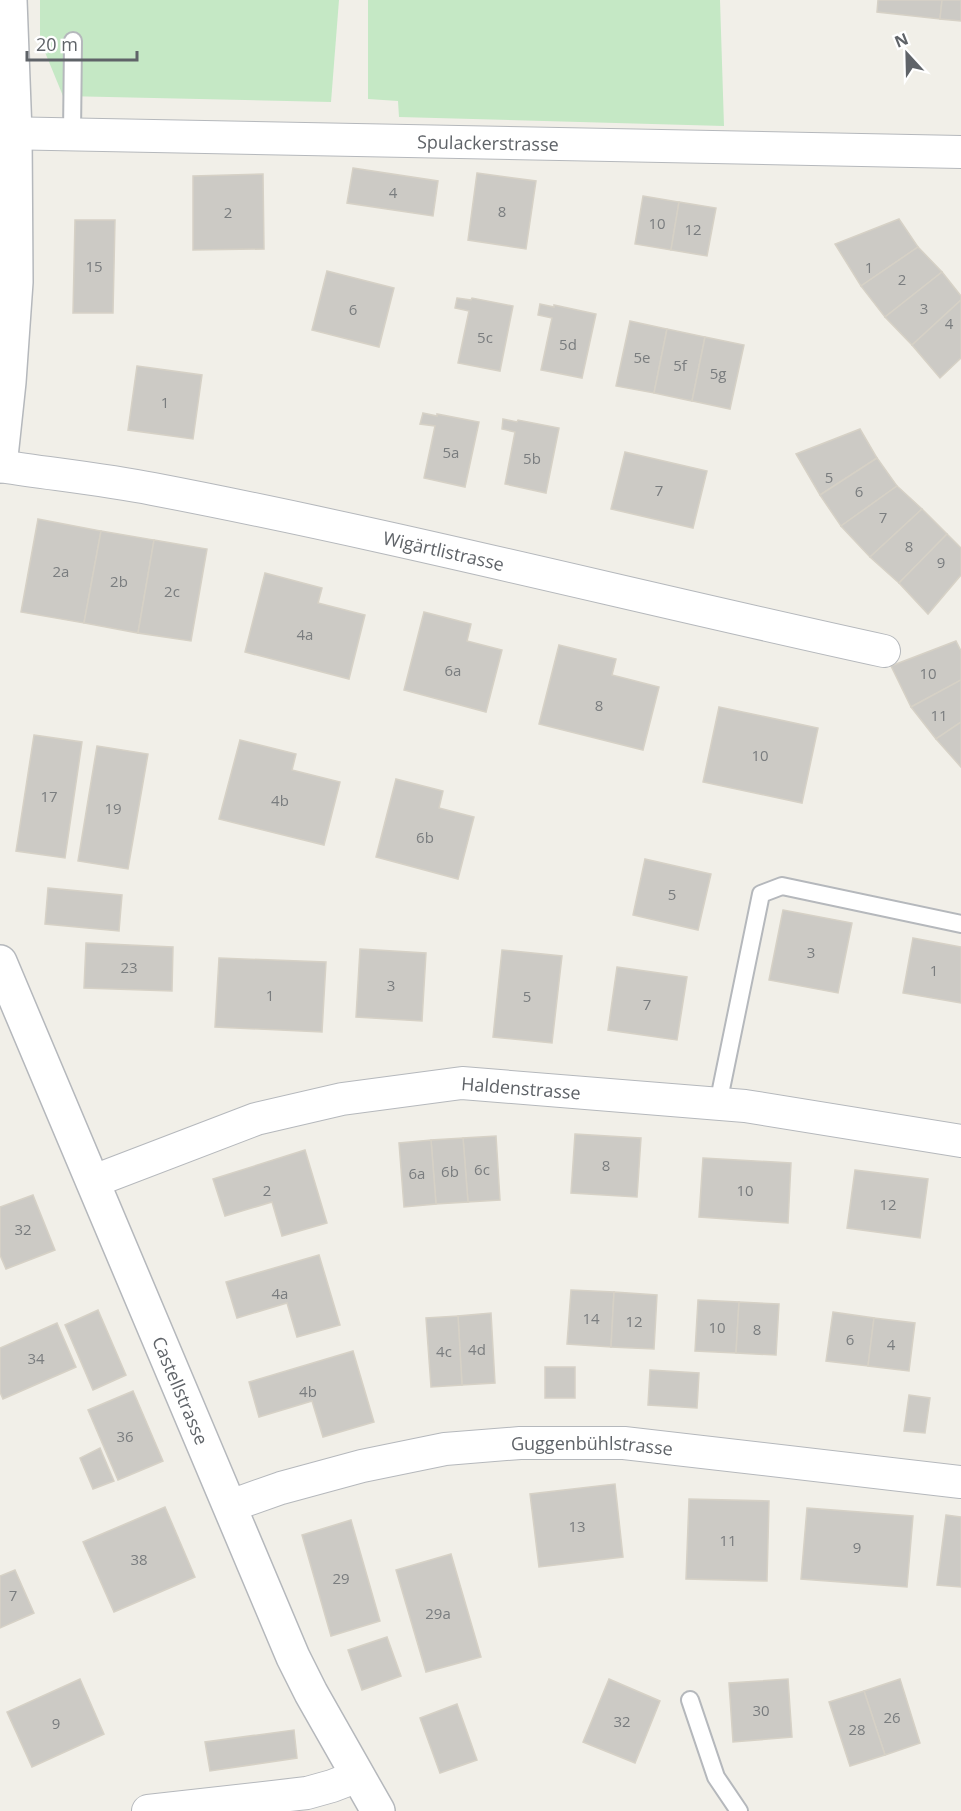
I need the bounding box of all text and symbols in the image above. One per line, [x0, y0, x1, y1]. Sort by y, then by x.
scale bar [27, 24, 136, 62]
north arrow [877, 24, 937, 84]
text: N [891, 27, 912, 53]
text: 20 m [36, 32, 78, 56]
street label: Spulackerstrasse [417, 129, 559, 156]
house number: 4 [389, 182, 398, 202]
house number: 8 [498, 201, 506, 221]
house number: 2 [224, 202, 232, 222]
house number: 10 [648, 213, 666, 233]
house number: 12 [684, 219, 702, 239]
house number: 15 [85, 256, 103, 276]
house number: 1 [865, 257, 873, 277]
house number: 2 [898, 269, 906, 289]
house number: 3 [920, 298, 928, 318]
house number: 6 [349, 299, 357, 319]
house number: 4 [945, 313, 954, 333]
house number: 5c [477, 327, 493, 347]
house number: 5d [559, 334, 577, 354]
house number: 5e [634, 347, 651, 367]
house number: 5f [673, 355, 688, 375]
house number: 5g [710, 363, 726, 383]
house number: 1 [161, 392, 169, 412]
house number: 5a [443, 442, 459, 462]
house number: 5b [523, 448, 541, 468]
house number: 5 [825, 467, 833, 487]
house number: 7 [655, 480, 663, 500]
house number: 6 [855, 481, 863, 501]
house number: 7 [879, 507, 887, 527]
street label: Wigärtlistrasse [381, 525, 507, 576]
house number: 8 [905, 536, 913, 556]
house number: 9 [937, 552, 945, 572]
house number: 2a [53, 561, 69, 581]
house number: 2b [110, 571, 128, 591]
house number: 2c [164, 581, 180, 601]
house number: 4a [297, 624, 313, 644]
house number: 6a [445, 660, 461, 680]
house number: 10 [919, 663, 937, 683]
house number: 8 [595, 695, 603, 715]
house number: 11 [930, 705, 948, 725]
house number: 10 [751, 745, 769, 765]
house number: 17 [40, 786, 58, 806]
house number: 4b [271, 790, 289, 810]
house number: 19 [104, 798, 122, 818]
house number: 6b [416, 827, 434, 847]
house number: 5 [668, 884, 676, 904]
house number: 3 [807, 942, 815, 962]
house number: 23 [120, 957, 138, 977]
house number: 1 [930, 960, 938, 980]
house number: 3 [387, 975, 395, 995]
house number: 1 [266, 985, 274, 1005]
house number: 5 [523, 986, 531, 1006]
house number: 7 [643, 994, 651, 1014]
street label: Haldenstrasse [460, 1071, 582, 1105]
house number: 8 [602, 1155, 610, 1175]
house number: 6c [474, 1159, 490, 1179]
house number: 6b [441, 1161, 459, 1181]
house number: 6a [409, 1163, 425, 1183]
house number: 2 [263, 1180, 271, 1200]
house number: 10 [736, 1180, 754, 1200]
house number: 12 [879, 1194, 897, 1214]
house number: 32 [14, 1219, 32, 1239]
house number: 4a [272, 1283, 288, 1303]
house number: 14 [582, 1308, 600, 1328]
house number: 12 [625, 1311, 643, 1331]
house number: 10 [708, 1317, 726, 1337]
house number: 8 [753, 1319, 761, 1339]
house number: 6 [846, 1329, 854, 1349]
street label: Castellstrasse [147, 1333, 214, 1448]
house number: 4 [887, 1334, 896, 1354]
house number: 4d [468, 1339, 486, 1359]
house number: 4c [436, 1341, 452, 1361]
house number: 34 [27, 1348, 45, 1368]
house number: 4b [299, 1381, 317, 1401]
house number: 36 [116, 1426, 134, 1446]
street label: Guggenbühlstrasse [510, 1431, 674, 1461]
house number: 13 [568, 1516, 586, 1536]
house number: 11 [719, 1530, 737, 1550]
house number: 9 [853, 1537, 861, 1557]
house number: 38 [130, 1549, 148, 1569]
house number: 29 [332, 1568, 350, 1588]
house number: 7 [9, 1585, 17, 1605]
house number: 29a [425, 1603, 451, 1623]
house number: 30 [752, 1700, 770, 1720]
house number: 26 [883, 1707, 901, 1727]
house number: 32 [613, 1711, 631, 1731]
house number: 9 [52, 1713, 60, 1733]
house number: 28 [848, 1719, 866, 1739]

